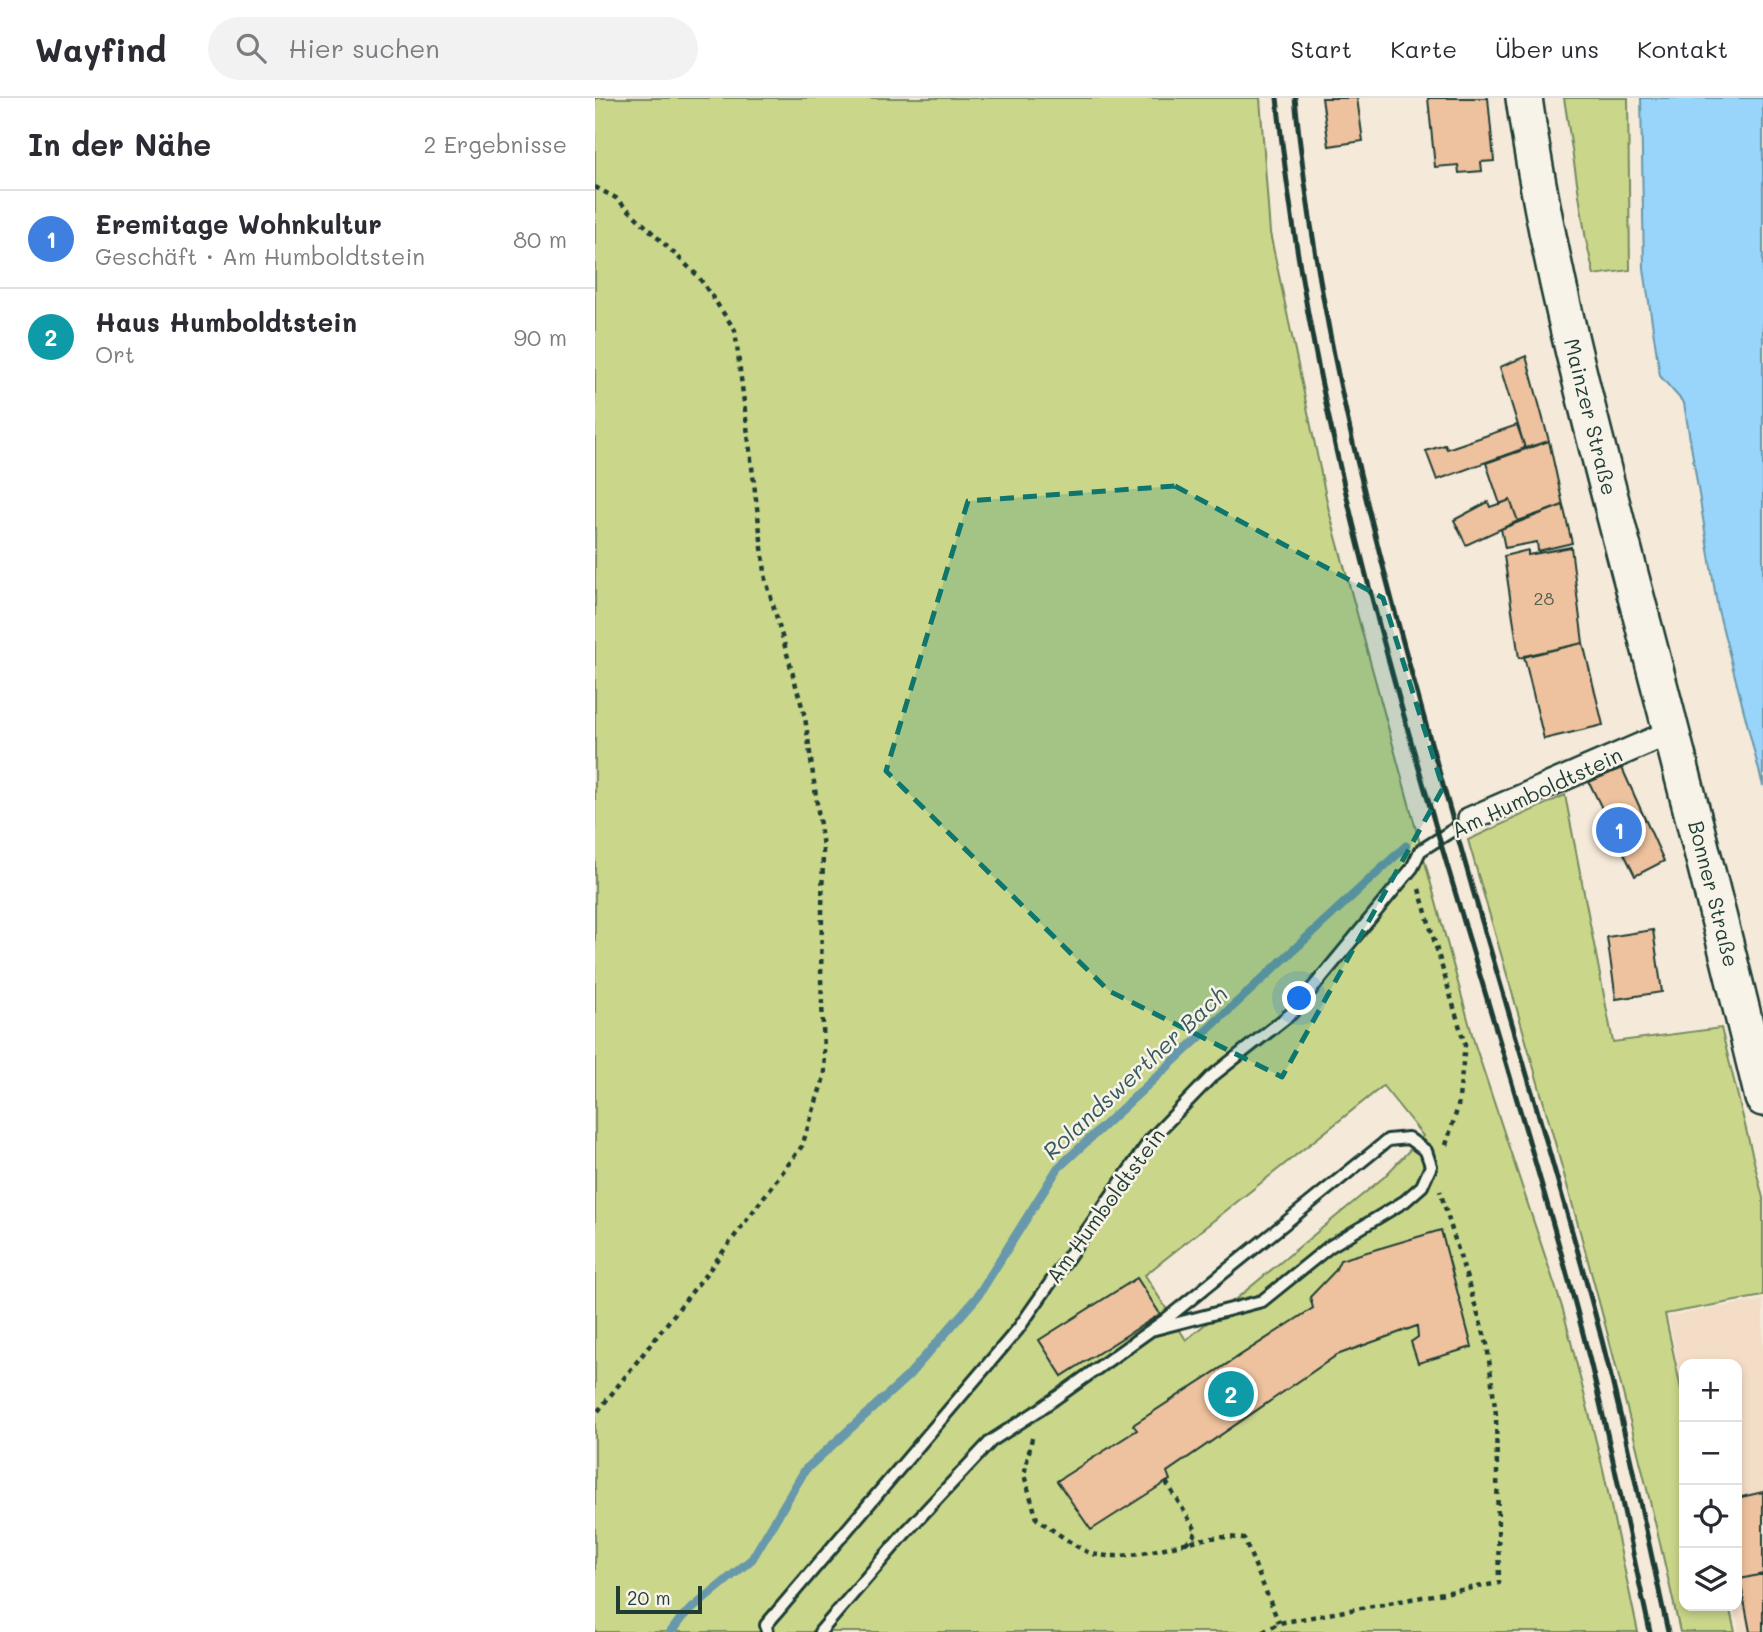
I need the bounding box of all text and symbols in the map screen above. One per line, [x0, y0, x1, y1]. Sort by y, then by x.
search box [208, 17, 698, 80]
text: Wayfind [35, 27, 166, 70]
icon: search [232, 29, 270, 67]
text: Hier suchen [288, 31, 440, 65]
text: Start [1290, 33, 1352, 64]
text: Karte [1390, 33, 1457, 64]
text: Über uns [1495, 33, 1599, 64]
text: Kontakt [1637, 33, 1728, 64]
text: In der Nähe [28, 124, 211, 164]
text: 2 Ergebnisse [424, 129, 567, 159]
text: Eremitage Wohnkultur [95, 207, 382, 241]
text: 1 [46, 224, 56, 254]
text: 80 m [513, 224, 567, 254]
text: Geschäft · Am Humboldtstein [95, 241, 425, 271]
text: Haus Humboldtstein [95, 305, 357, 339]
text: 2 [45, 322, 57, 352]
text: 90 m [514, 322, 567, 352]
street label: Mainzer Straße [1559, 335, 1624, 498]
text: Ort [95, 339, 135, 369]
house number: 28 [1534, 586, 1555, 610]
street label: Am Humboldtstein [1447, 740, 1626, 843]
pin: 1 [1596, 804, 1642, 856]
street label: Bonner Straße [1683, 818, 1746, 970]
water label: Rolandswerther Bach [1036, 979, 1233, 1166]
your location [1282, 981, 1316, 1015]
street label: Am Humboldtstein [1039, 1122, 1170, 1288]
map controls [1679, 1359, 1742, 1611]
button: + [1679, 1359, 1742, 1422]
pin: 2 [1208, 1368, 1254, 1420]
button: − [1679, 1422, 1742, 1485]
button: locate [1679, 1485, 1742, 1548]
button: layers [1679, 1548, 1742, 1611]
scale bar [616, 1583, 702, 1615]
text: 20 m [627, 1585, 671, 1610]

